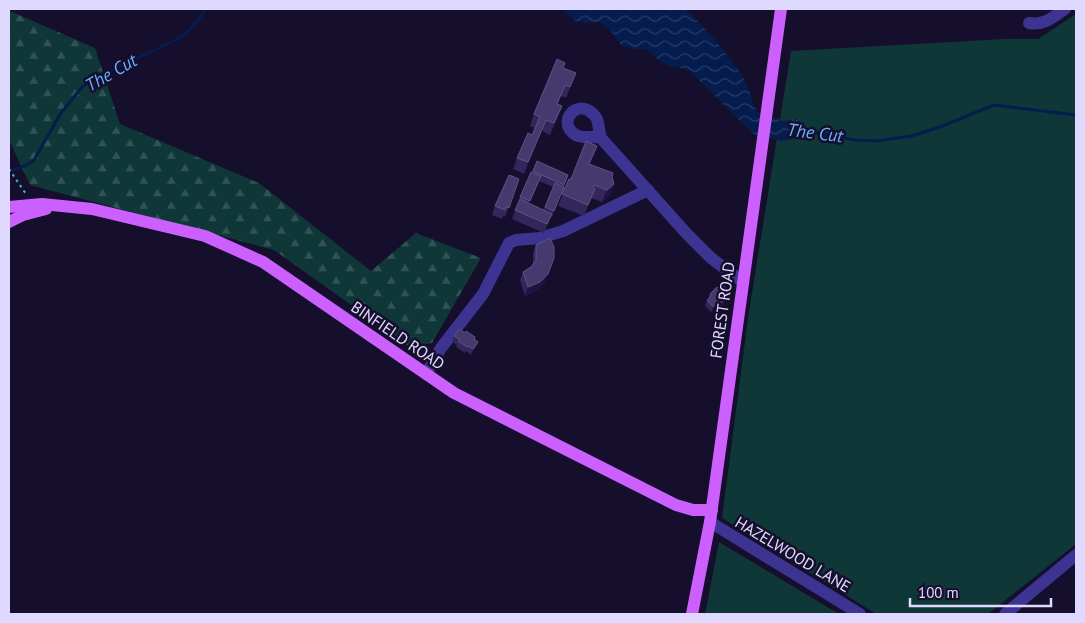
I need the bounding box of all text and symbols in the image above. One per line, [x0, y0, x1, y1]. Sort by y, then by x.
water label: The Cut [81, 48, 142, 97]
water label: The Cut [786, 118, 846, 148]
street label: FOREST ROAD [705, 260, 739, 360]
street label: BINFIELD ROAD [347, 296, 449, 374]
street label: HAZELWOOD LANE [732, 512, 854, 596]
scale bar [910, 576, 1051, 608]
text: 100 m [918, 583, 959, 602]

